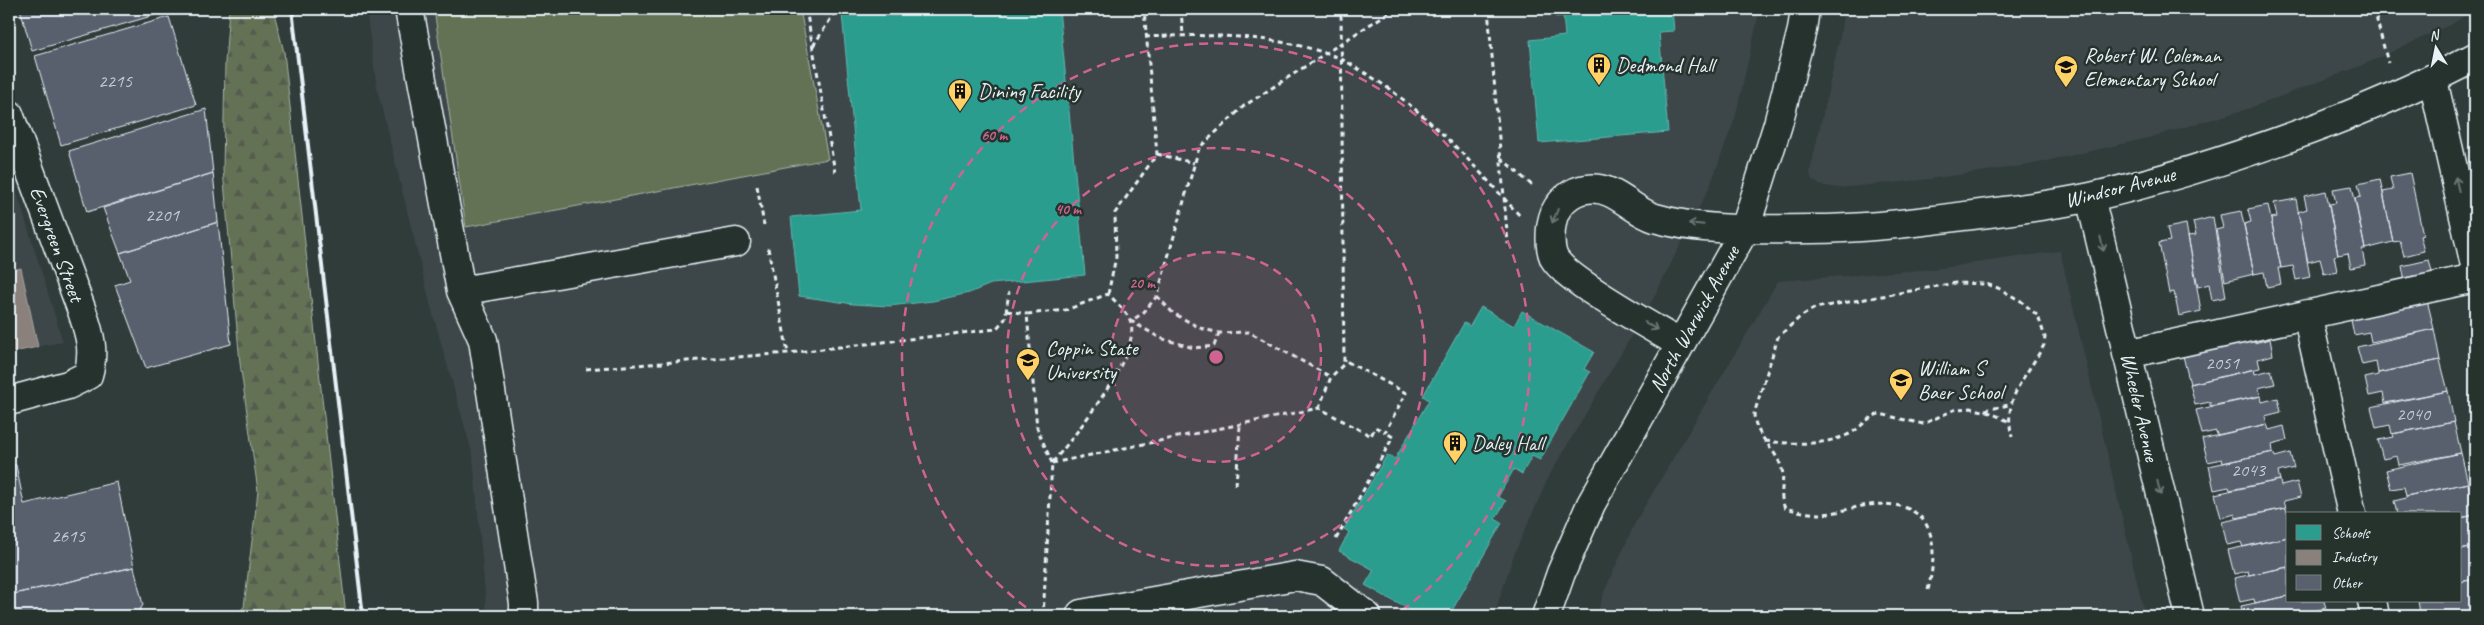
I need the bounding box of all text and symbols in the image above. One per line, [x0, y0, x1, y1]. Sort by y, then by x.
north arrow [2412, 22, 2462, 72]
text: N [2428, 26, 2442, 45]
place label: Robert W. Coleman Elementary School [2084, 42, 2223, 92]
building icon: Dedmond Hall [1586, 52, 1612, 86]
place label: Dedmond Hall [1616, 52, 1717, 78]
school or university icon: Robert W. Coleman Elementary School [2053, 54, 2079, 88]
house number: 2215 [98, 69, 134, 93]
building icon: Dining Facility [947, 78, 973, 112]
place label: Dining Facility [978, 78, 1082, 104]
text: 60 m [981, 126, 1008, 145]
street label: Windsor Avenue [2062, 160, 2179, 213]
one-way arrow [2452, 176, 2461, 192]
street label: Evergreen Street [24, 183, 91, 307]
text: 40 m [1055, 200, 1082, 219]
house number: 2201 [145, 203, 181, 227]
one-way arrow [1550, 208, 1560, 223]
one-way arrow [1689, 219, 1705, 229]
one-way arrow [2098, 236, 2107, 252]
street label: North Warwick Avenue [1643, 240, 1746, 397]
text: 20 m [1129, 274, 1156, 293]
one-way arrow [1644, 321, 1658, 331]
place label: Coppin State University [1046, 335, 1140, 385]
school or university icon: Coppin State University [1015, 347, 1041, 381]
centre of rings [1207, 348, 1225, 366]
street label: Wheeler Avenue [2115, 350, 2165, 465]
house number: 2051 [2205, 351, 2241, 375]
place label: William S Baer School [1918, 355, 2007, 405]
school or university icon: William S Baer School [1888, 367, 1914, 401]
house number: 2040 [2396, 402, 2432, 426]
building icon: Daley Hall [1442, 430, 1468, 464]
place label: Daley Hall [1472, 430, 1547, 456]
house number: 2043 [2231, 458, 2267, 482]
one-way arrow [2155, 479, 2164, 495]
legend [2286, 512, 2462, 602]
house number: 2615 [51, 524, 87, 548]
text: Schools [2332, 524, 2371, 543]
text: Industry [2332, 548, 2379, 567]
text: Other [2332, 574, 2363, 593]

